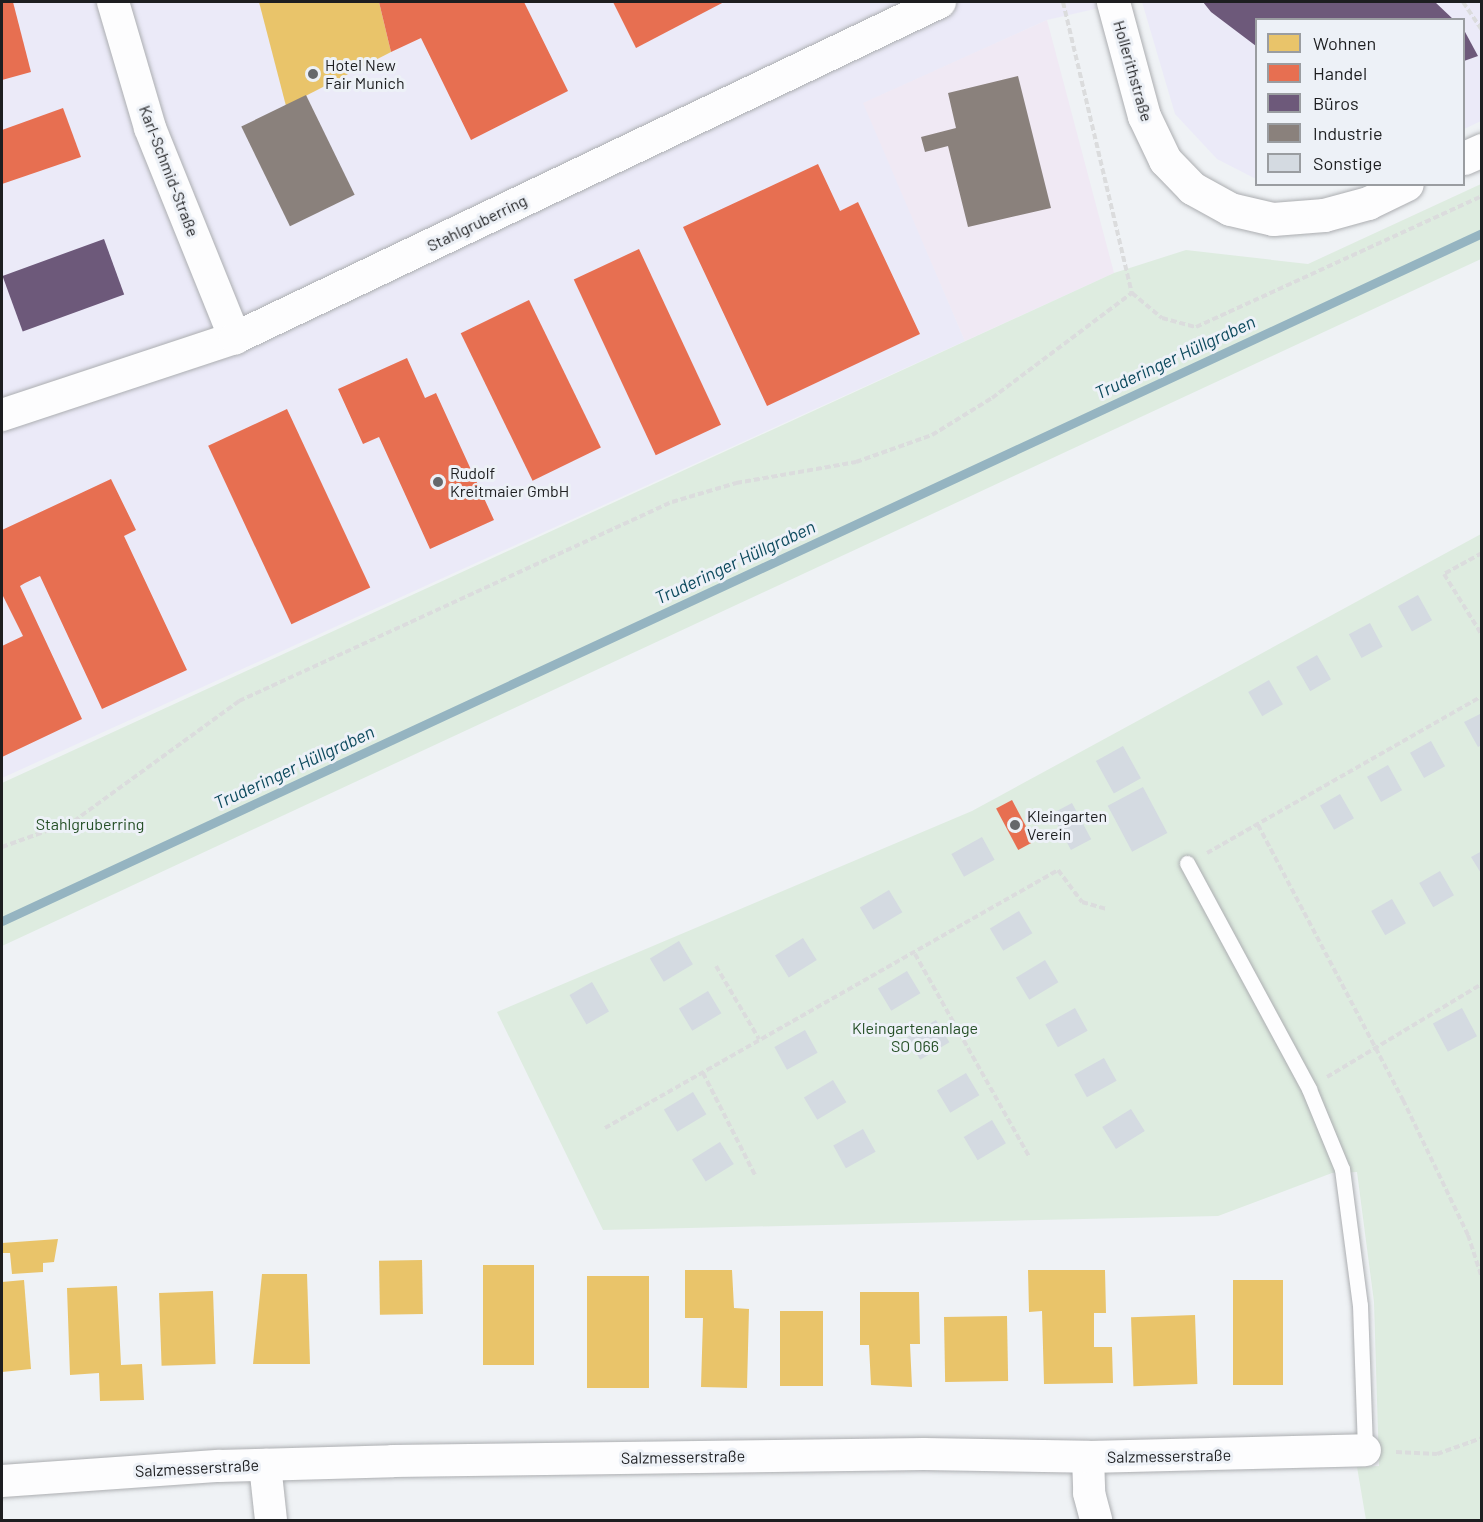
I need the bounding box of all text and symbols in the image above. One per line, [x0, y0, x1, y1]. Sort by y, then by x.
street label: Hollerithstraße [1109, 18, 1157, 124]
legend [1255, 18, 1465, 186]
text: Wohnen [1313, 32, 1376, 54]
place label: Hotel New Fair Munich [325, 55, 405, 93]
text: Handel [1313, 62, 1367, 84]
marker: Hotel New Fair Munich [306, 67, 320, 81]
text: Büros [1313, 92, 1359, 114]
street label: Karl-Schmid-Straße [135, 103, 203, 239]
text: Industrie [1313, 122, 1383, 144]
text: Sonstige [1313, 152, 1382, 174]
street label: Stahlgruberring [424, 191, 530, 255]
water label: Truderinger Hüllgraben [1091, 310, 1259, 404]
place label: Rudolf Kreitmaier GmbH [450, 463, 569, 501]
marker: Rudolf Kreitmaier GmbH [431, 475, 445, 489]
water label: Truderinger Hüllgraben [651, 515, 819, 609]
water label: Truderinger Hüllgraben [210, 720, 378, 814]
place label: Kleingarten Verein [1027, 806, 1107, 844]
park label: Stahlgruberring [36, 814, 144, 834]
marker: Kleingarten Verein [1008, 818, 1022, 832]
park label: Kleingartenanlage SO 066 [852, 1018, 978, 1056]
street label: Salzmesserstraße [1107, 1445, 1231, 1467]
street label: Salzmesserstraße [621, 1446, 745, 1468]
street label: Salzmesserstraße [135, 1455, 259, 1481]

